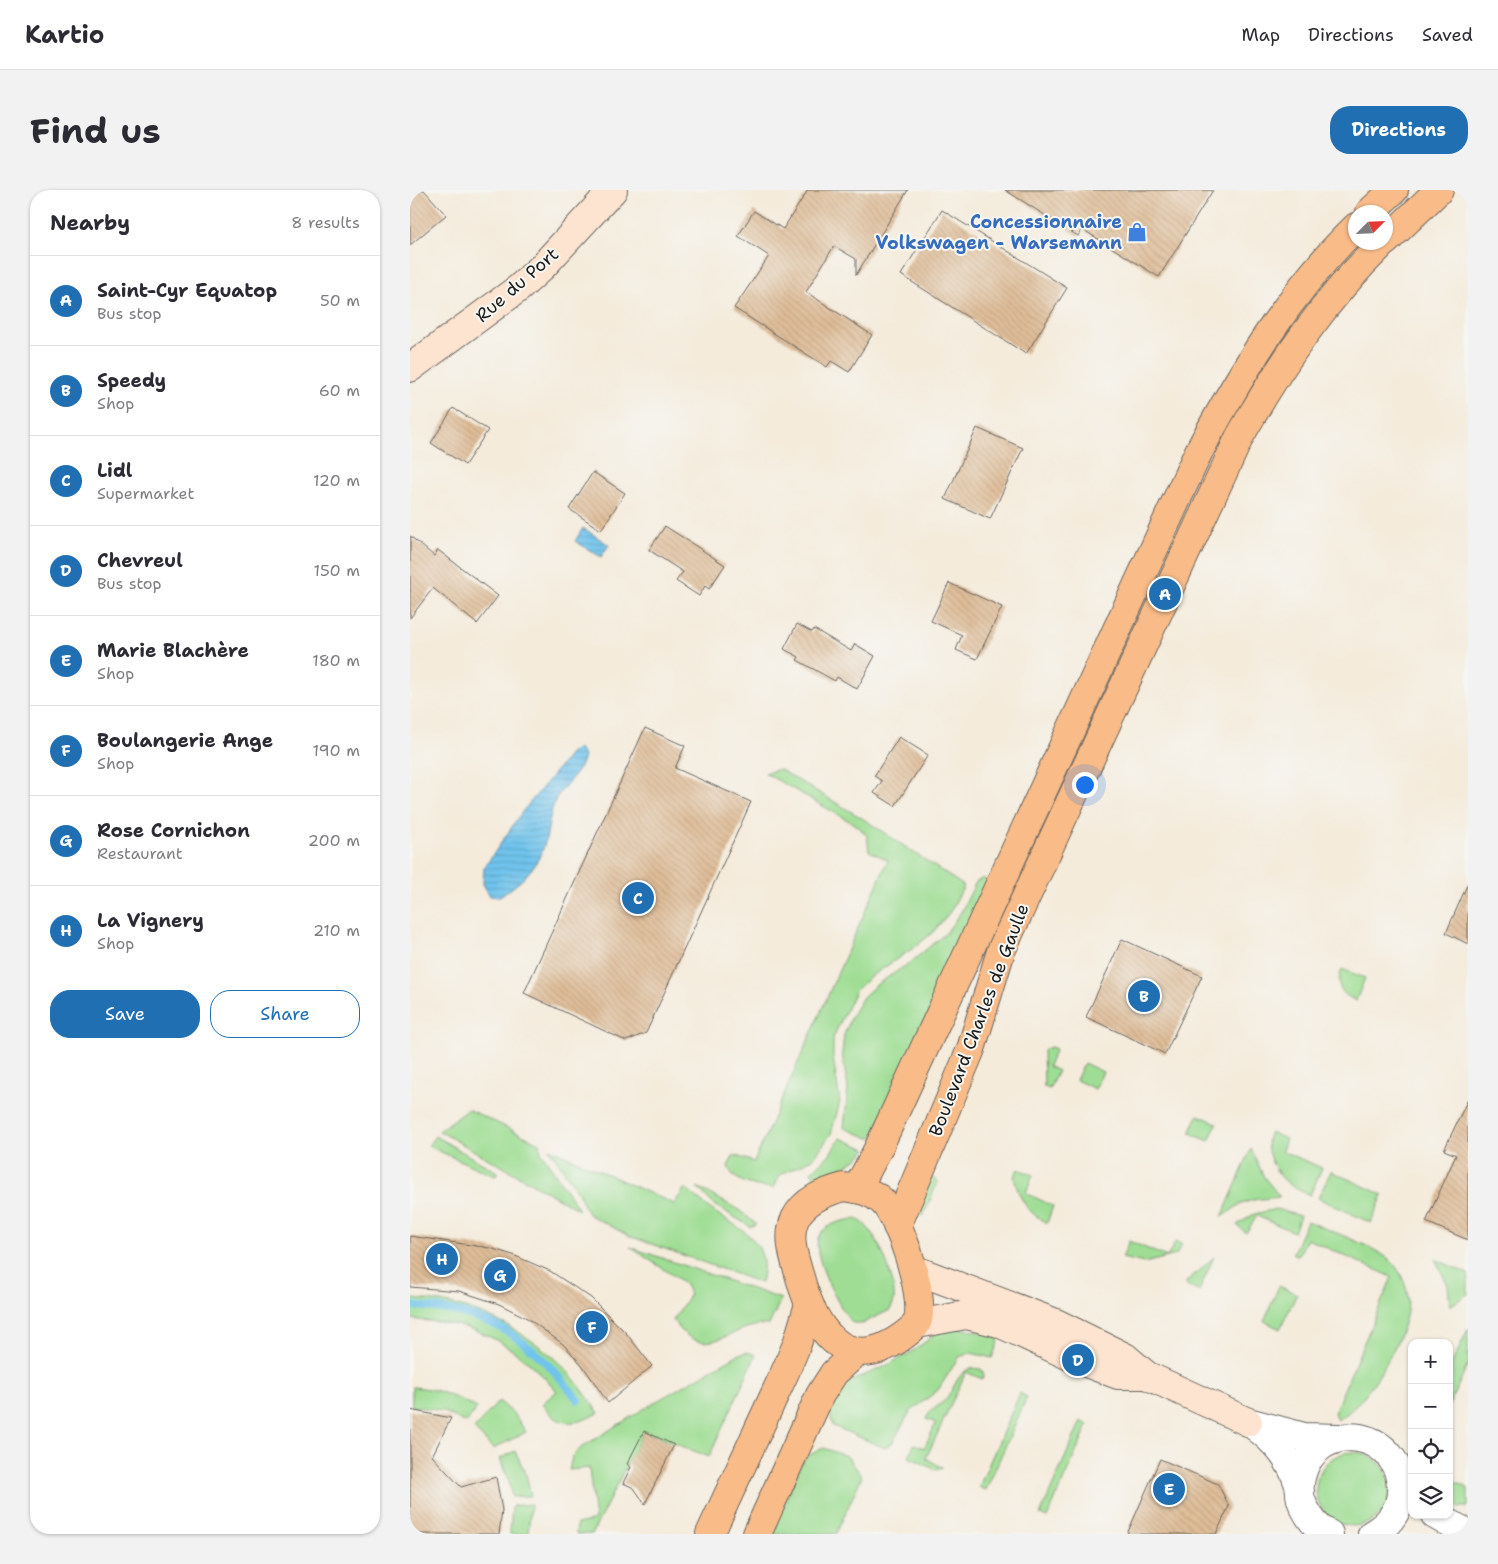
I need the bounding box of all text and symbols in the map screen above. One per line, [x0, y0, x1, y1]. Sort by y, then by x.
text: Kartio [25, 19, 104, 51]
text: Map [1242, 23, 1280, 47]
text: Directions [1308, 23, 1394, 47]
text: Saved [1422, 23, 1473, 47]
button: Directions [1330, 106, 1468, 154]
text: Find us [30, 107, 161, 154]
north arrow [1348, 205, 1393, 250]
text: Nearby [50, 209, 130, 237]
place label: Concessionnaire Volkswagen - Warsemann [875, 210, 1122, 255]
text: 8 results [291, 212, 360, 233]
shop icon: Concessionnaire Volkswagen - Warsemann [1126, 221, 1148, 243]
street label: Rue du Port [470, 242, 564, 328]
text: Saint-Cyr Equatop [97, 278, 277, 303]
text: A [60, 290, 72, 311]
text: 50 m [320, 290, 360, 311]
text: Bus stop [97, 303, 162, 324]
text: Speedy [97, 368, 166, 393]
text: B [61, 380, 71, 401]
text: 60 m [319, 380, 360, 401]
text: Shop [97, 393, 134, 414]
text: Lidl [97, 458, 132, 483]
text: C [61, 470, 71, 491]
text: 120 m [313, 470, 360, 491]
text: Supermarket [97, 483, 194, 504]
text: Chevreul [97, 548, 183, 573]
text: D [60, 560, 72, 581]
text: 150 m [313, 560, 360, 581]
text: Bus stop [97, 573, 162, 594]
pin: A [1149, 575, 1181, 613]
text: Marie Blachère [97, 638, 249, 663]
text: E [61, 650, 71, 671]
text: 180 m [312, 650, 360, 671]
text: Shop [97, 663, 134, 684]
text: Boulangerie Ange [97, 728, 273, 753]
text: F [61, 740, 71, 761]
text: 190 m [313, 740, 360, 761]
text: Shop [97, 753, 134, 774]
your location [1072, 772, 1098, 798]
text: Rose Cornichon [97, 818, 250, 843]
text: G [60, 830, 72, 851]
text: 200 m [308, 830, 360, 851]
text: Restaurant [97, 843, 183, 864]
pin: C [622, 879, 654, 917]
street label: Boulevard Charles de Gaulle [924, 900, 1034, 1140]
text: La Vignery [97, 908, 204, 933]
text: H [60, 920, 72, 941]
text: 210 m [313, 920, 360, 941]
text: Shop [97, 933, 134, 954]
pin: B [1128, 977, 1160, 1015]
button: Save [50, 990, 200, 1038]
button: Share [210, 990, 360, 1038]
pin: H [426, 1240, 458, 1278]
pin: G [484, 1256, 516, 1294]
pin: F [576, 1308, 608, 1346]
map controls [1408, 1339, 1453, 1519]
button: + [1408, 1339, 1453, 1384]
pin: D [1062, 1341, 1094, 1379]
button: − [1408, 1384, 1453, 1429]
button: locate [1408, 1429, 1453, 1474]
pin: E [1153, 1470, 1185, 1508]
button: layers [1408, 1474, 1453, 1519]

